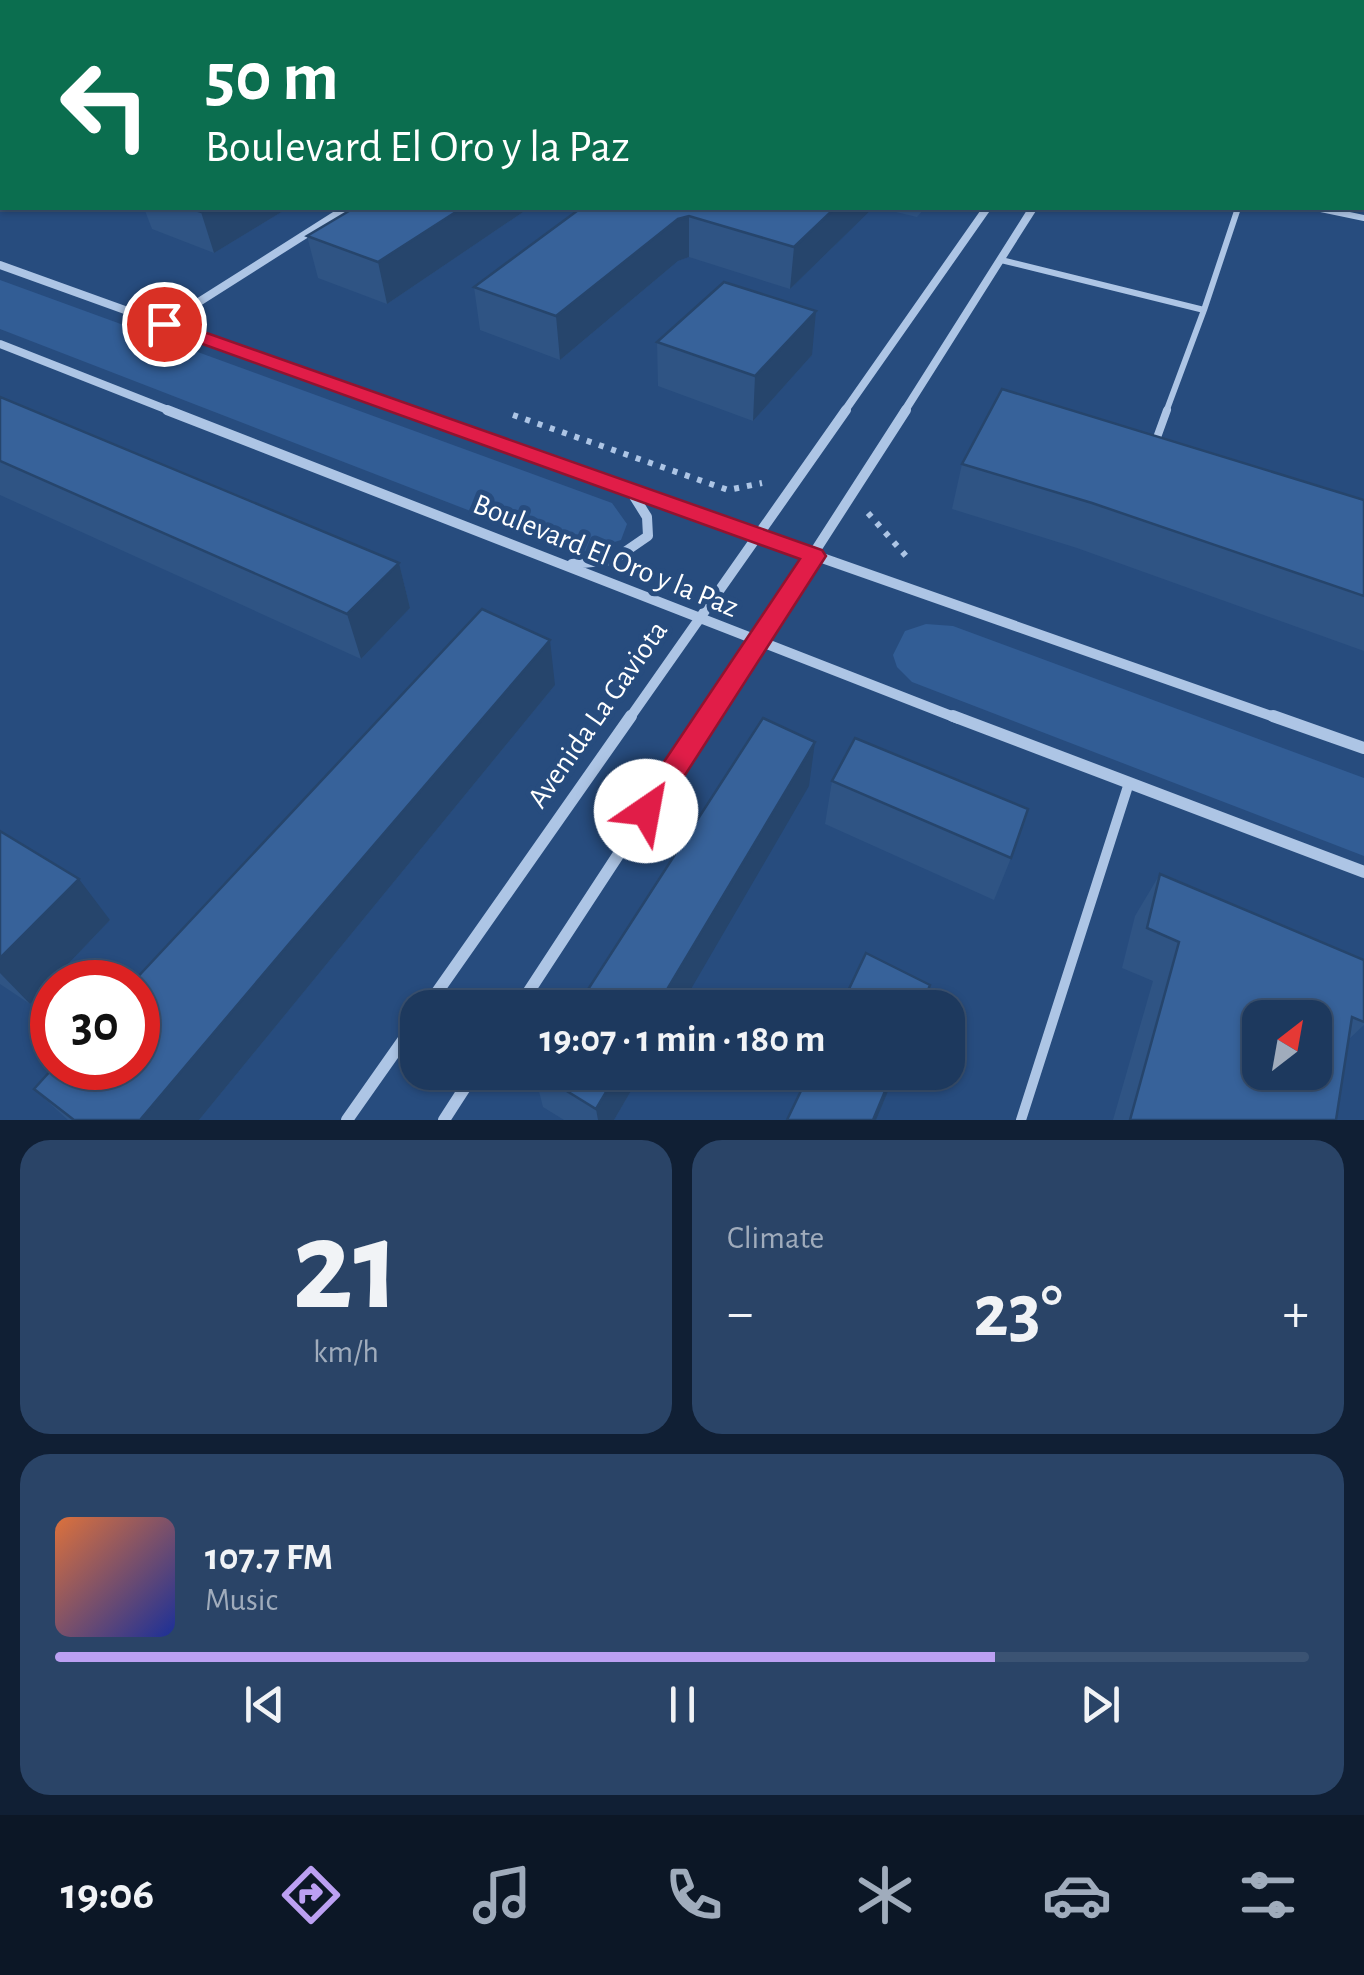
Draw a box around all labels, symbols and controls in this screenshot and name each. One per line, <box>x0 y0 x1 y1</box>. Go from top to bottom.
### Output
icon: left <box>40 40 170 170</box>
text: 50 m <box>205 43 339 113</box>
text: Boulevard El Oro y la Paz <box>205 125 630 170</box>
pin <box>122 282 207 367</box>
icon: arrive <box>137 297 192 352</box>
street label: Boulevard El Oro y la Paz <box>469 489 743 623</box>
street label: Avenida La Gaviota <box>522 616 673 814</box>
position arrow <box>594 759 698 863</box>
speed limit sign: 30 <box>30 960 160 1090</box>
north arrow <box>1242 1000 1332 1090</box>
map controls <box>1242 1000 1332 1090</box>
text: 19:07 · 1 min · 180 m <box>539 1021 826 1059</box>
text: 21 <box>292 1203 400 1333</box>
text: Climate <box>727 1222 824 1254</box>
text: 23° <box>973 1275 1063 1350</box>
text: − <box>727 1286 753 1341</box>
text: + <box>1283 1286 1309 1341</box>
text: km/h <box>313 1336 379 1368</box>
text: 107.7 FM <box>205 1539 333 1577</box>
text: Music <box>205 1584 278 1616</box>
icon: previous <box>237 1677 292 1732</box>
icon: pause <box>655 1677 710 1732</box>
icon: next <box>1073 1677 1128 1732</box>
icon: directions <box>276 1860 346 1930</box>
icon: music <box>467 1860 537 1930</box>
icon: phone <box>659 1860 729 1930</box>
icon: climate <box>850 1860 920 1930</box>
icon: car <box>1042 1860 1112 1930</box>
icon: filters <box>1233 1860 1303 1930</box>
text: 19:06 <box>61 1872 154 1917</box>

